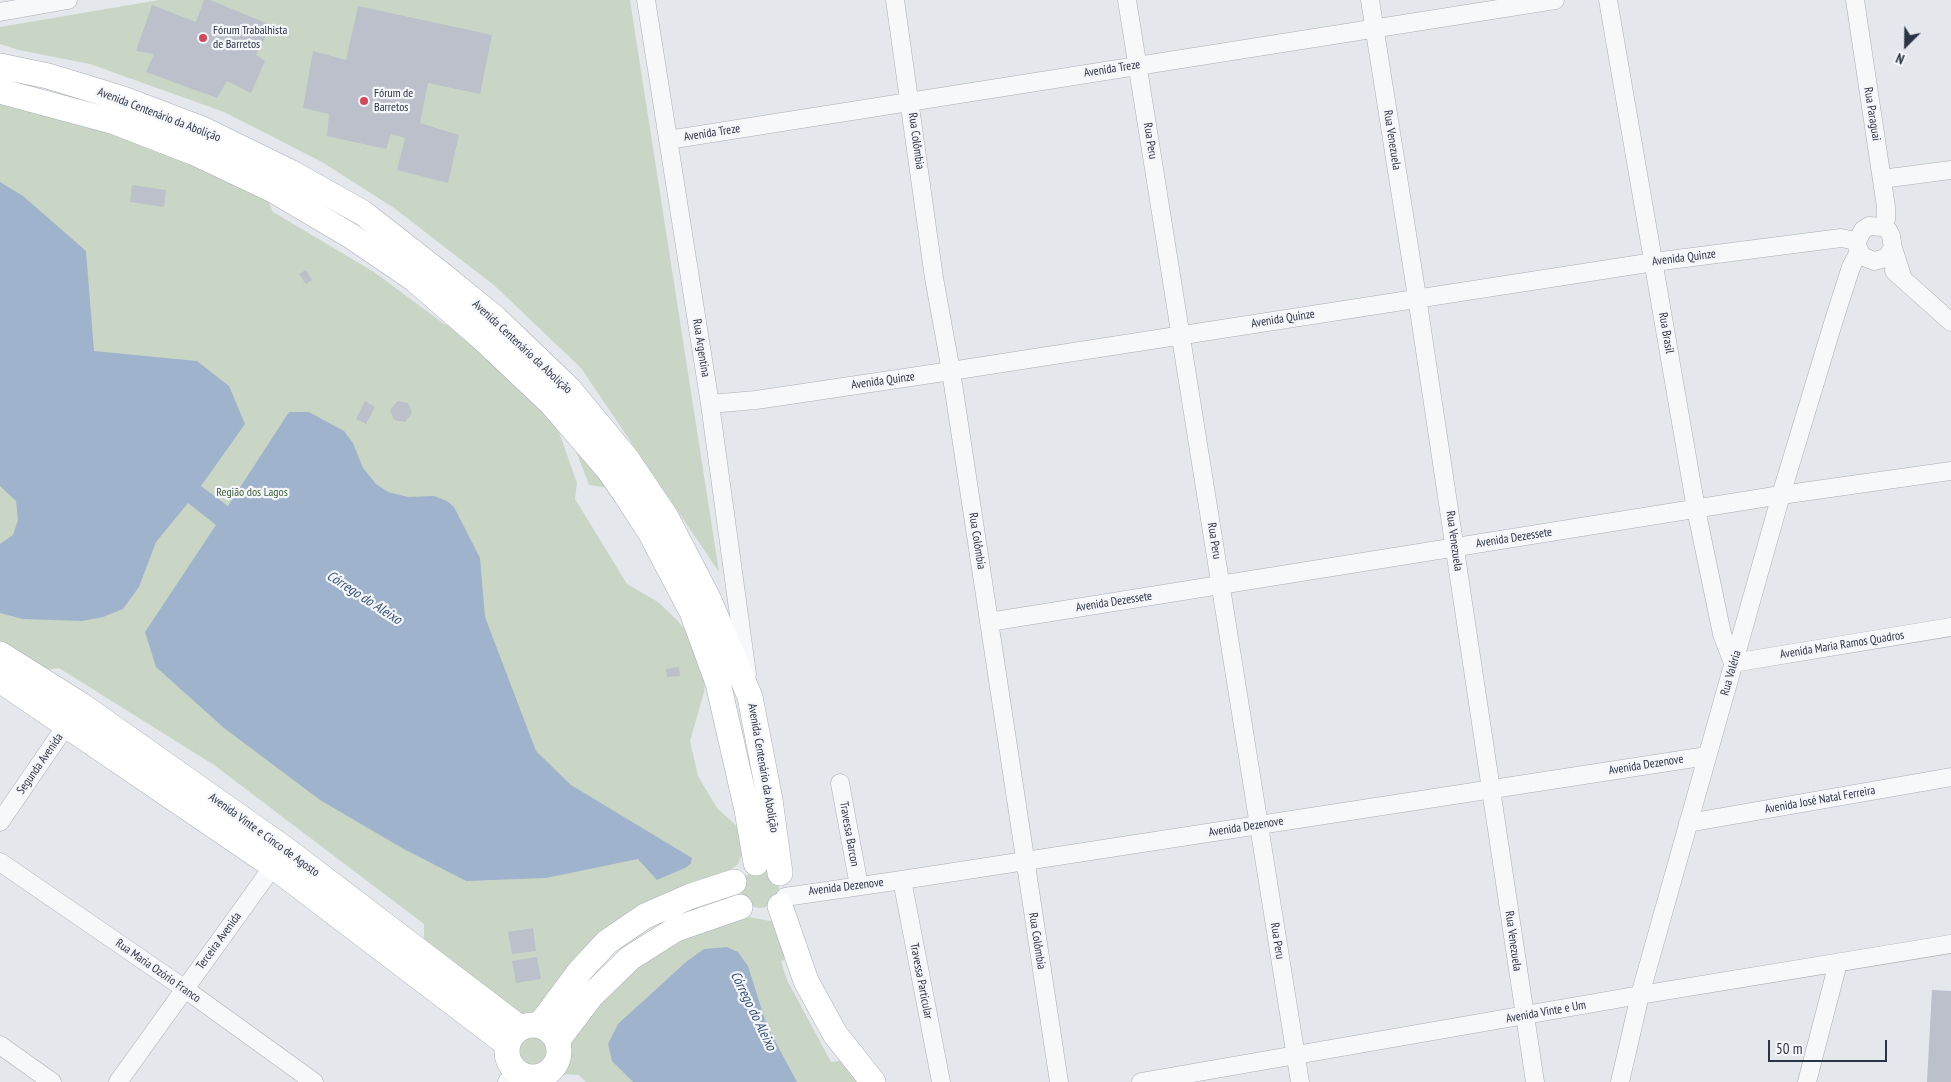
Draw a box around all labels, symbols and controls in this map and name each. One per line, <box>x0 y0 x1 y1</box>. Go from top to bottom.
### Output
north arrow <box>1881 20 1931 70</box>
place label: Fórum Trabalhista de Barretos <box>213 24 287 52</box>
marker: Fórum Trabalhista de Barretos <box>197 32 209 44</box>
text: N <box>1893 49 1907 69</box>
street label: Avenida Treze <box>1083 57 1141 81</box>
street label: Avenida Centenário da Abolição <box>95 85 223 145</box>
street label: Rua Paraguai <box>1861 86 1883 142</box>
place label: Fórum de Barretos <box>374 87 413 115</box>
marker: Fórum de Barretos <box>358 95 370 107</box>
street label: Rua Venezuela <box>1380 109 1404 171</box>
street label: Rua Colômbia <box>905 112 927 170</box>
street label: Avenida Treze <box>683 121 741 145</box>
street label: Rua Peru <box>1140 122 1160 160</box>
street label: Avenida Quinze <box>1651 247 1717 269</box>
street label: Avenida Centenário da Abolição <box>469 297 575 397</box>
street label: Avenida Quinze <box>1250 307 1316 331</box>
street label: Rua Brasil <box>1655 311 1677 355</box>
street label: Rua Argentina <box>689 318 713 378</box>
street label: Avenida Quinze <box>850 369 916 393</box>
park label: Região dos Lagos <box>216 486 288 500</box>
street label: Rua Venezuela <box>1443 510 1465 572</box>
street label: Rua Colômbia <box>965 512 989 570</box>
street label: Rua Peru <box>1204 522 1224 560</box>
street label: Avenida Dezessete <box>1475 525 1553 551</box>
water label: Córrego do Aleixo <box>323 568 405 628</box>
street label: Avenida Dezessete <box>1075 589 1153 615</box>
street label: Avenida Maria Ramos Quadros <box>1779 628 1905 662</box>
street label: Rua Valéria <box>1718 649 1744 697</box>
street label: Avenida Centenário da Abolição <box>745 702 781 834</box>
street label: Segunda Avenida <box>14 731 66 797</box>
street label: Avenida Dezenove <box>1608 752 1684 778</box>
street label: Avenida José Natal Ferreira <box>1764 783 1876 817</box>
street label: Avenida Vinte e Cinco de Agosto <box>206 790 322 880</box>
street label: Travessa Barcon <box>836 800 862 868</box>
street label: Avenida Dezenove <box>1208 814 1284 840</box>
street label: Avenida Dezenove <box>808 875 884 899</box>
street label: Terceira Avenida <box>193 909 245 973</box>
street label: Rua Venezuela <box>1502 910 1524 972</box>
street label: Rua Colômbia <box>1025 912 1049 970</box>
street label: Rua Peru <box>1267 922 1287 960</box>
street label: Rua Maria Ozório Franco <box>113 936 203 1006</box>
street label: Travessa Particular <box>907 942 935 1020</box>
water label: Córrego do Aleixo <box>727 969 779 1053</box>
street label: Avenida Vinte e Um <box>1505 998 1587 1026</box>
scale bar <box>1771 1030 1890 1062</box>
text: 50 m <box>1776 1039 1802 1058</box>

